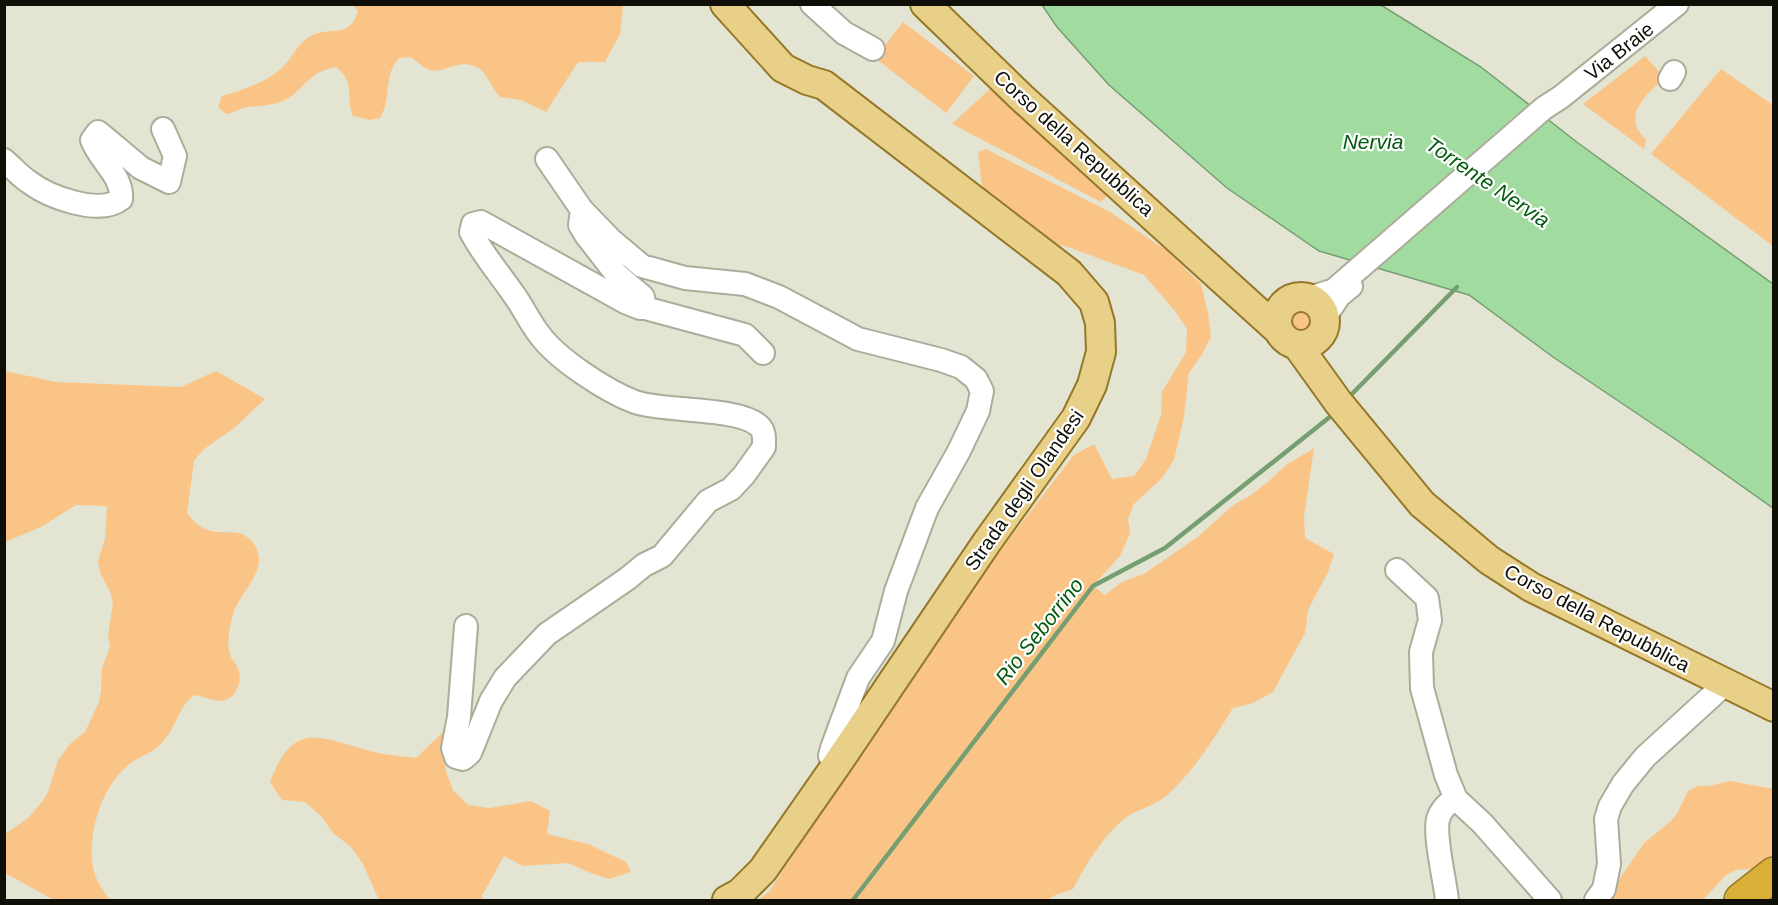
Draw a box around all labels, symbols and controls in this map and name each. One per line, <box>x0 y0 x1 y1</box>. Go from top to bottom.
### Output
street label: Via Braie <box>1580 17 1658 85</box>
street label: Corso della Repubblica <box>990 66 1159 221</box>
water label: Nervia <box>1343 130 1403 153</box>
water label: Torrente Nervia <box>1422 132 1554 232</box>
street label: Strada degli Olandesi <box>960 405 1088 575</box>
street label: Corso della Repubblica <box>1501 560 1694 677</box>
water label: Rio Seborrino <box>990 573 1088 689</box>

